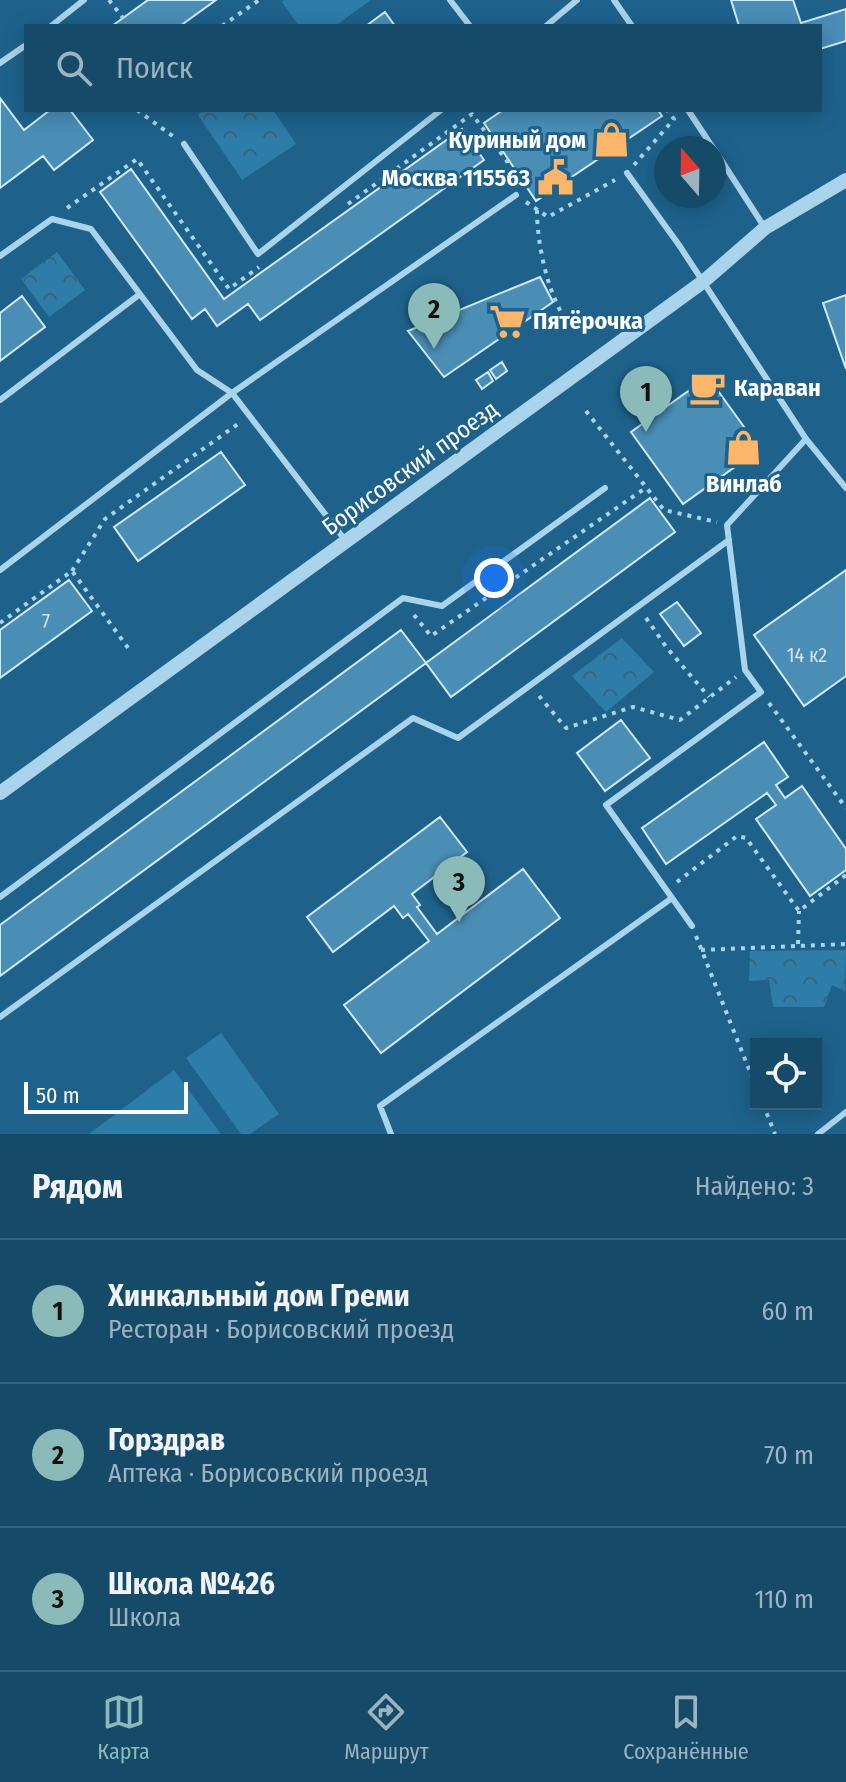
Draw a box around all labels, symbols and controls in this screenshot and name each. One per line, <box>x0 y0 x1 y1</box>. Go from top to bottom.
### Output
search box <box>24 24 822 112</box>
icon: search <box>52 46 96 90</box>
text: Поиск <box>116 50 193 86</box>
shop icon: Куриный дом <box>593 121 631 159</box>
place label: Куриный дом <box>448 126 586 154</box>
north arrow <box>654 136 726 208</box>
public building icon: Москва 115563 <box>537 159 575 197</box>
place label: Москва 115563 <box>382 164 530 192</box>
pin: 2 <box>408 283 460 349</box>
supermarket icon: Пятёрочка <box>488 302 526 340</box>
place label: Пятёрочка <box>533 307 643 335</box>
pin: 1 <box>620 366 672 432</box>
cafe icon: Караван <box>689 369 727 407</box>
place label: Караван <box>734 374 821 402</box>
street label: Борисовский проезд <box>317 395 503 541</box>
shop icon: Винлаб <box>725 428 763 466</box>
place label: Винлаб <box>706 470 782 498</box>
your location <box>474 558 514 598</box>
house number: 7 <box>42 609 50 633</box>
house number: 14 к2 <box>787 643 827 667</box>
pin: 3 <box>433 856 485 922</box>
map controls <box>750 1038 822 1110</box>
button: locate <box>750 1038 822 1110</box>
scale bar <box>24 1078 188 1114</box>
text: 50 m <box>36 1082 80 1109</box>
text: Рядом <box>32 1166 123 1207</box>
text: Найдено: 3 <box>695 1171 814 1202</box>
text: Хинкальный дом Греми <box>108 1278 410 1314</box>
text: 1 <box>53 1296 64 1327</box>
text: 60 m <box>761 1296 814 1327</box>
text: Ресторан · Борисовский проезд <box>108 1314 454 1345</box>
text: Горздрав <box>108 1422 225 1458</box>
text: 2 <box>52 1440 64 1471</box>
text: 70 m <box>764 1440 814 1471</box>
text: Аптека · Борисовский проезд <box>108 1458 428 1489</box>
text: Школа №426 <box>108 1566 275 1602</box>
text: 3 <box>52 1584 64 1615</box>
text: 110 m <box>754 1584 814 1615</box>
text: Школа <box>108 1602 181 1633</box>
tab: Карта <box>97 1690 150 1765</box>
tab: Маршрут <box>344 1690 429 1765</box>
tab: Сохранённые <box>623 1690 749 1765</box>

